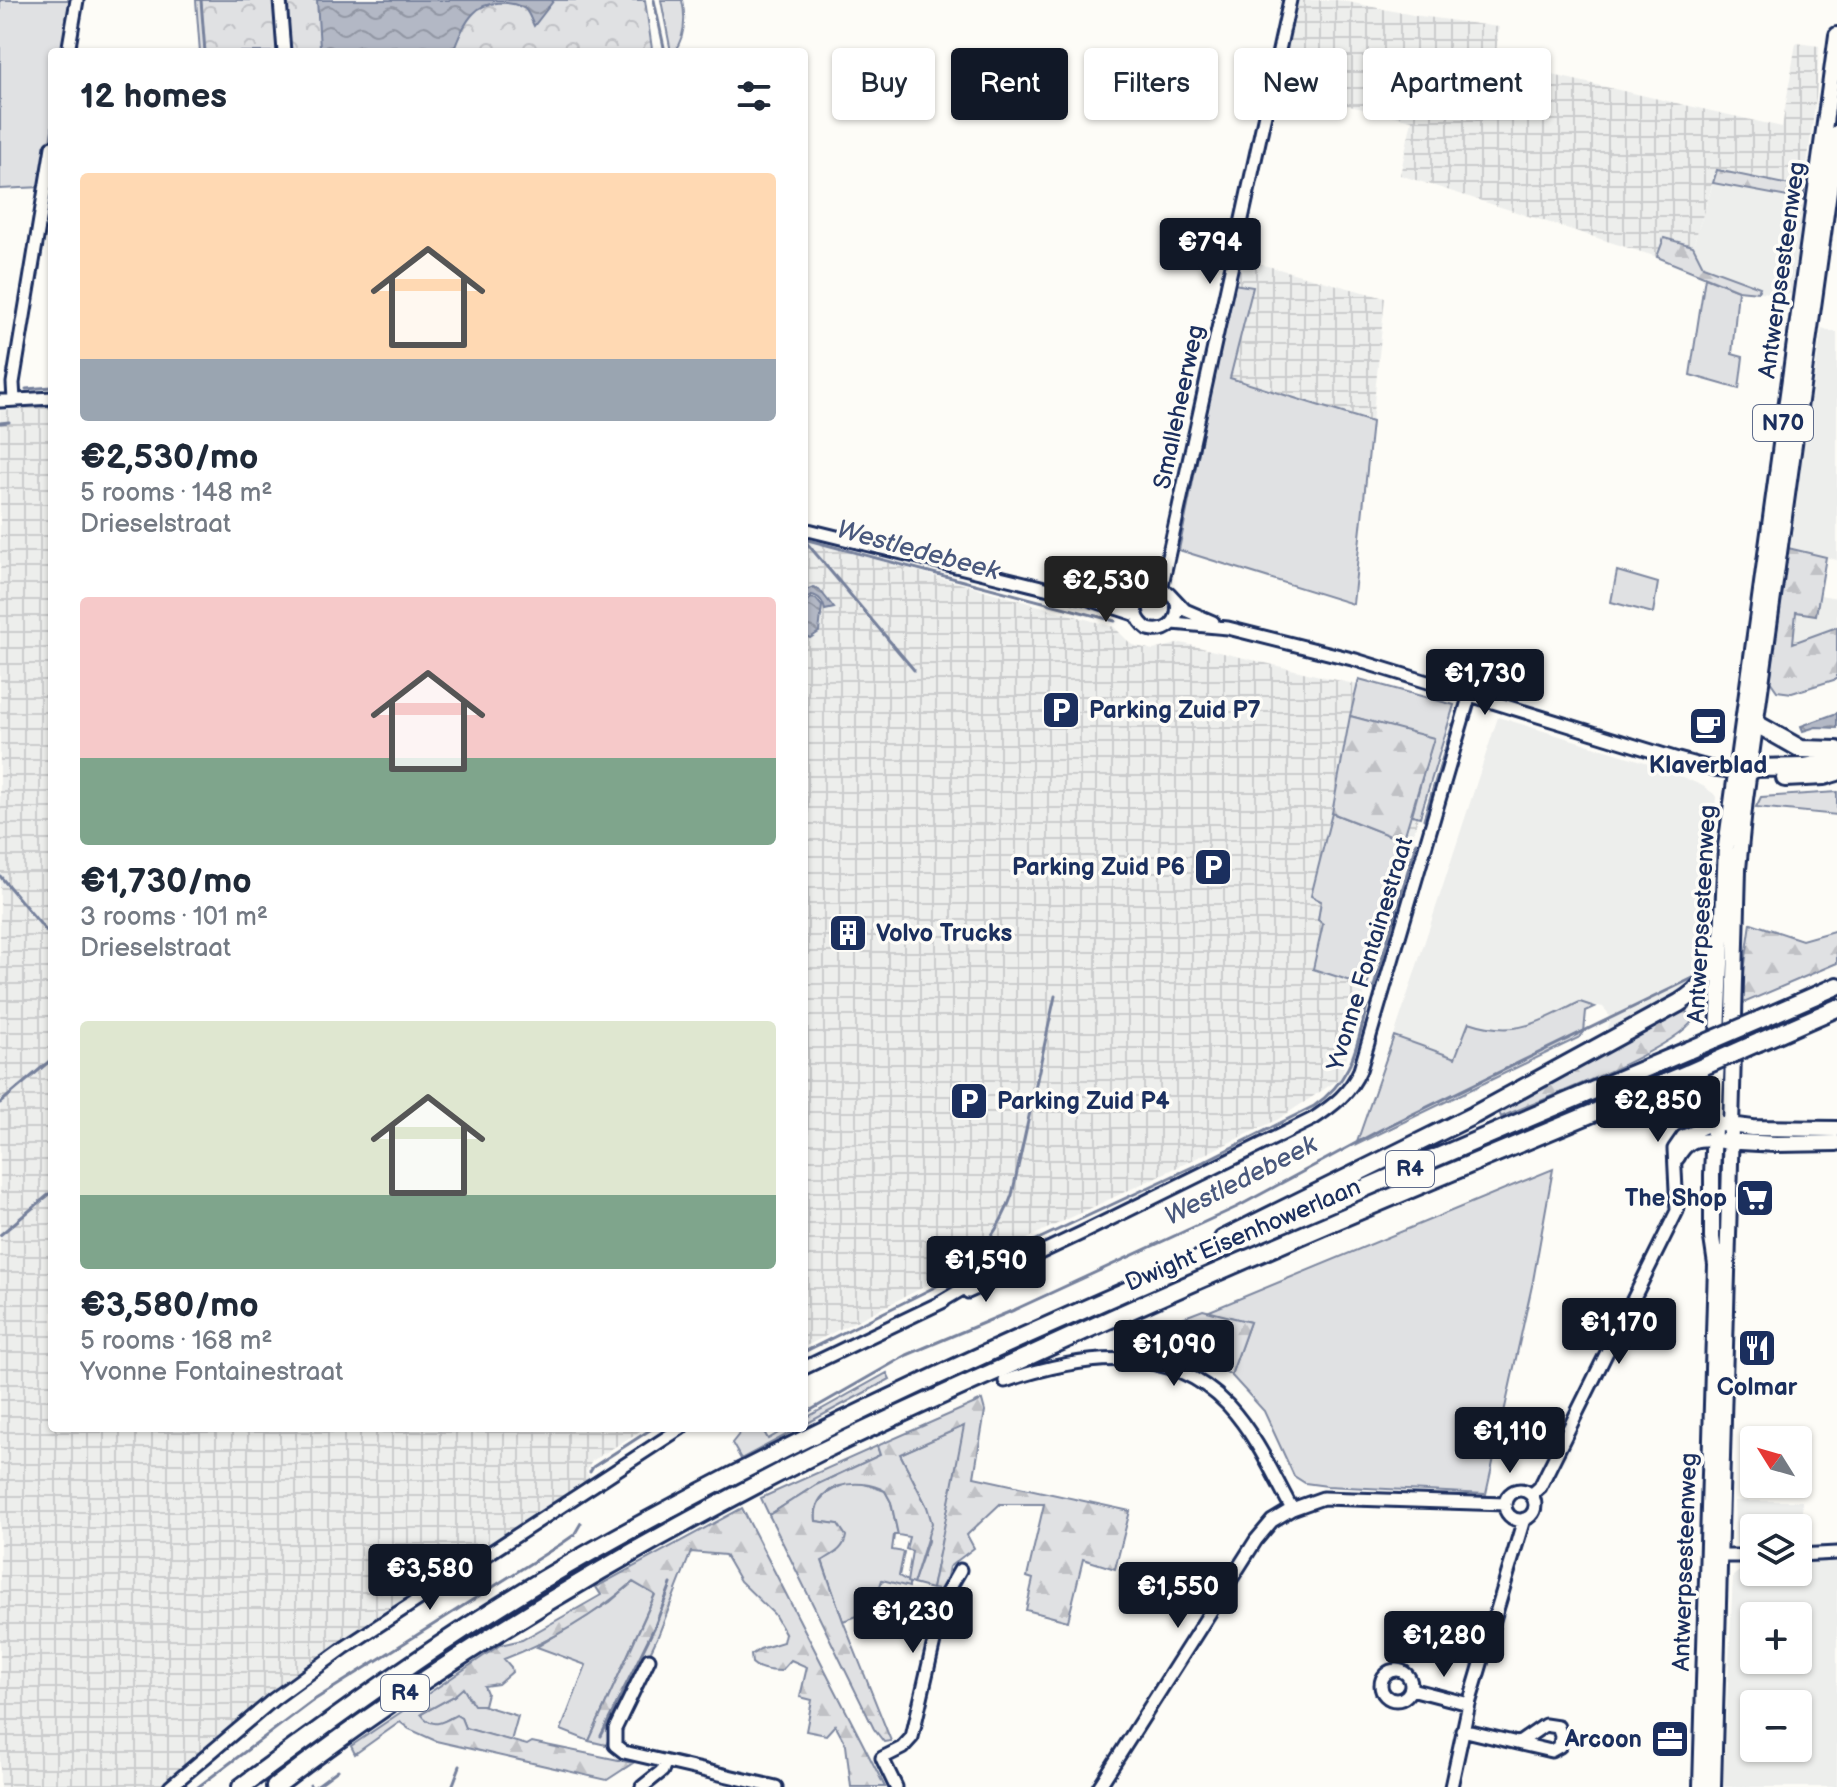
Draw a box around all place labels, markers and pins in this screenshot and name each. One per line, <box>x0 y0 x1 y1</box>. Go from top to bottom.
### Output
pin: €794 <box>1163 218 1257 286</box>
pin: €2,530 <box>1041 556 1171 624</box>
pin: €1,730 <box>1420 649 1550 717</box>
parking icon: Parking Zuid P7 <box>1040 689 1082 731</box>
place label: Parking Zuid P7 <box>1089 696 1261 725</box>
cafe icon: Klaverblad <box>1687 705 1729 747</box>
place label: Klaverblad <box>1649 751 1767 780</box>
parking icon: Parking Zuid P6 <box>1192 846 1234 888</box>
place label: Parking Zuid P6 <box>1012 853 1185 882</box>
building icon: Volvo Trucks <box>827 912 869 954</box>
place label: Volvo Trucks <box>876 919 1013 948</box>
pin: €2,850 <box>1593 1076 1723 1144</box>
parking icon: Parking Zuid P4 <box>948 1080 990 1122</box>
place label: Parking Zuid P4 <box>997 1087 1170 1116</box>
supermarket icon: The Shop <box>1734 1177 1776 1219</box>
place label: The Shop <box>1625 1184 1727 1213</box>
pin: €1,590 <box>921 1236 1051 1304</box>
pin: €1,170 <box>1554 1298 1684 1366</box>
pin: €1,090 <box>1109 1320 1239 1388</box>
restaurant icon: Colmar <box>1736 1327 1778 1369</box>
place label: Colmar <box>1717 1373 1798 1402</box>
pin: €1,110 <box>1445 1407 1575 1475</box>
pin: €3,580 <box>365 1544 495 1612</box>
pin: €1,550 <box>1113 1562 1243 1630</box>
pin: €1,230 <box>848 1587 978 1655</box>
pin: €1,280 <box>1379 1611 1509 1679</box>
office icon: Arcoon <box>1649 1718 1691 1760</box>
place label: Arcoon <box>1564 1725 1642 1754</box>

